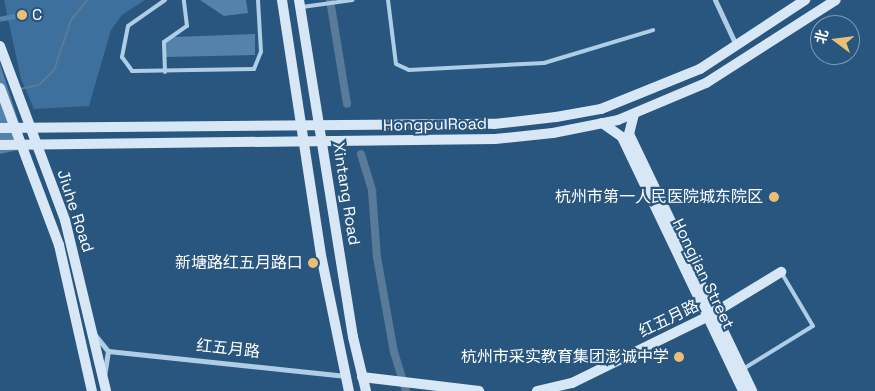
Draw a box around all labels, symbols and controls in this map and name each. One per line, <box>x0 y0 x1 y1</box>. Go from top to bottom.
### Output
place label: C <box>32 5 42 25</box>
marker: C <box>16 9 28 21</box>
north arrow <box>810 15 860 65</box>
text: 北 <box>811 27 832 45</box>
street label: Hongpu Road <box>383 114 487 136</box>
street label: Xintang Road <box>328 141 364 247</box>
street label: Jiuhe Road <box>53 167 97 255</box>
place label: 杭州市第一人民医院城东院区 <box>555 187 763 207</box>
marker: 杭州市第一人民医院城东院区 <box>767 190 781 204</box>
street label: Hongjian Street <box>668 216 738 332</box>
place label: 新塘路红五月路口 <box>175 253 303 273</box>
marker: 新塘路红五月路口 <box>307 257 319 269</box>
street label: 红五月路 <box>636 296 702 342</box>
street label: 红五月路 <box>195 336 261 362</box>
place label: 杭州市采实教育集团澎诚中学 <box>461 347 669 367</box>
marker: 杭州市采实教育集团澎诚中学 <box>673 351 685 363</box>

